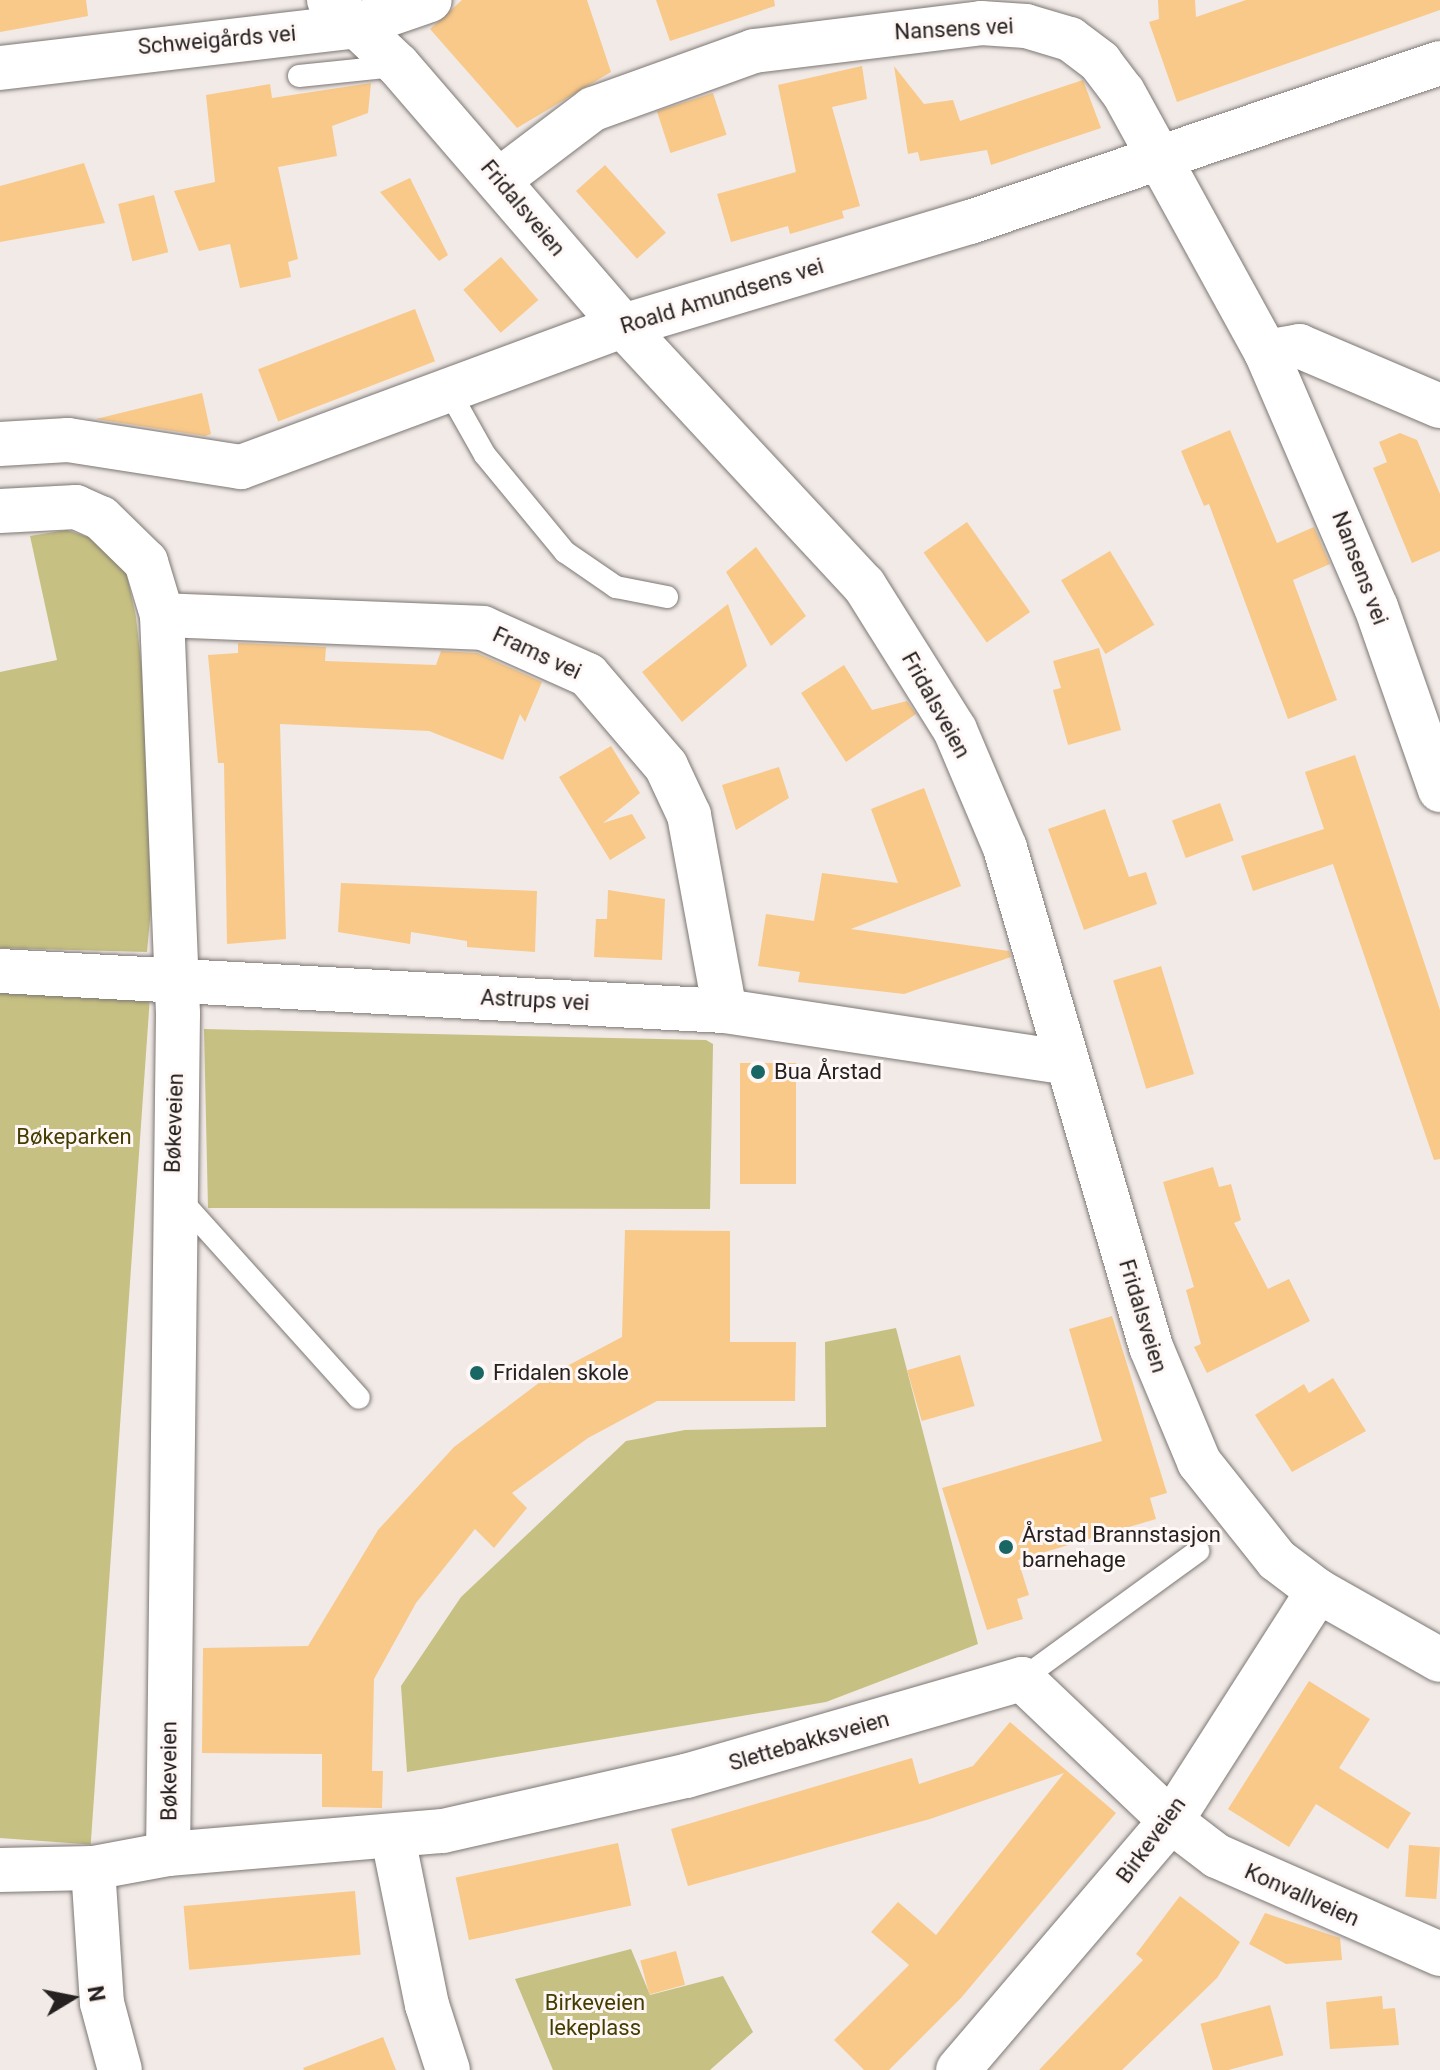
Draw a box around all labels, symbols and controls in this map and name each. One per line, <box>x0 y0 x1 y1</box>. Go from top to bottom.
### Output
street label: Nansens vei <box>894 13 1014 45</box>
street label: Schweigårds vei <box>137 20 297 60</box>
street label: Fridalsveien <box>475 155 571 261</box>
street label: Roald Amundsens vei <box>617 253 827 339</box>
street label: Nansens vei <box>1326 508 1394 628</box>
street label: Frams vei <box>489 621 585 685</box>
street label: Fridalsveien <box>896 647 976 763</box>
street label: Astrups vei <box>480 984 590 1016</box>
place label: Bua Årstad <box>774 1059 882 1085</box>
marker: Bua Årstad <box>749 1063 767 1081</box>
street label: Bøkeveien <box>159 1073 189 1173</box>
park label: Bøkeparken <box>16 1124 132 1150</box>
street label: Fridalsveien <box>1113 1256 1173 1376</box>
place label: Fridalen skole <box>493 1360 629 1386</box>
marker: Fridalen skole <box>468 1364 486 1382</box>
place label: Årstad Brannstasjon barnehage <box>1022 1521 1221 1572</box>
marker: Årstad Brannstasjon barnehage <box>997 1538 1015 1556</box>
street label: Slettebakksveien <box>726 1706 892 1776</box>
street label: Bøkeveien <box>156 1721 182 1821</box>
street label: Birkeveien <box>1111 1792 1191 1888</box>
street label: Konvallveien <box>1241 1858 1363 1932</box>
north arrow <box>32 1958 112 2038</box>
text: N <box>82 1984 110 2004</box>
park label: Birkeveien lekeplass <box>545 1989 645 2040</box>

